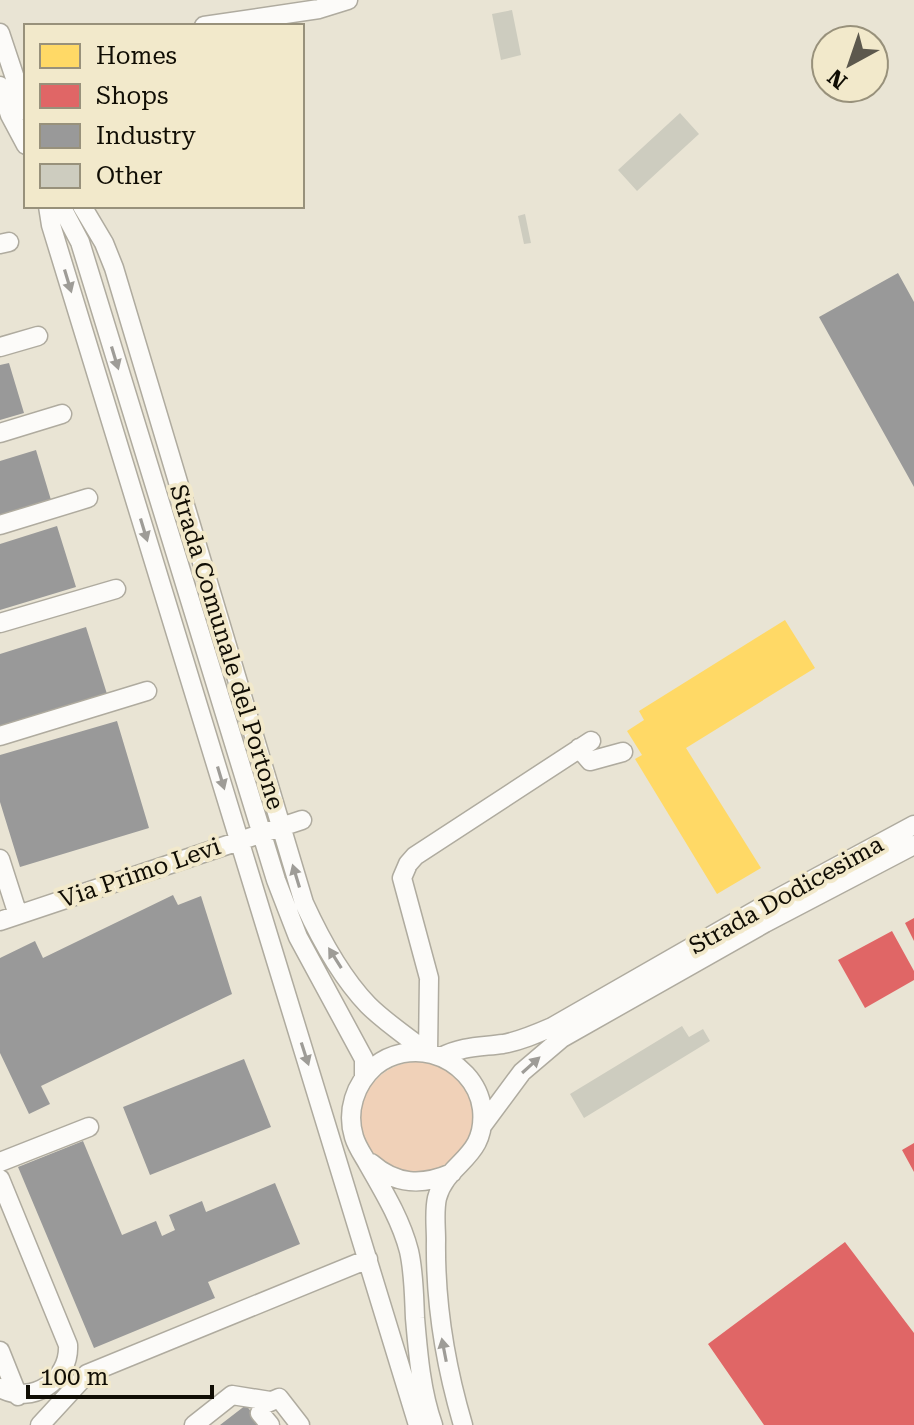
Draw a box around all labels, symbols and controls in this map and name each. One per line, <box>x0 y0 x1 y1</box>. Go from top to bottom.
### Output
legend <box>24 24 304 208</box>
north arrow <box>810 24 890 104</box>
text: Homes <box>96 42 177 70</box>
text: N <box>823 64 852 94</box>
text: Shops <box>96 82 168 110</box>
text: Industry <box>96 122 197 150</box>
text: Other <box>96 162 163 190</box>
one-way arrow <box>62 270 75 294</box>
one-way arrow <box>109 347 122 371</box>
street label: Strada Comunale del Portone <box>164 481 290 813</box>
one-way arrow <box>139 518 151 542</box>
one-way arrow <box>215 767 228 791</box>
street label: Strada Dodicesima <box>684 830 888 960</box>
street label: Via Primo Levi <box>56 832 225 914</box>
one-way arrow <box>289 863 302 887</box>
one-way arrow <box>327 948 342 969</box>
one-way arrow <box>299 1042 312 1066</box>
one-way arrow <box>520 1057 540 1074</box>
one-way arrow <box>437 1337 449 1362</box>
scale bar <box>28 1349 212 1399</box>
text: 100 m <box>40 1363 108 1391</box>

